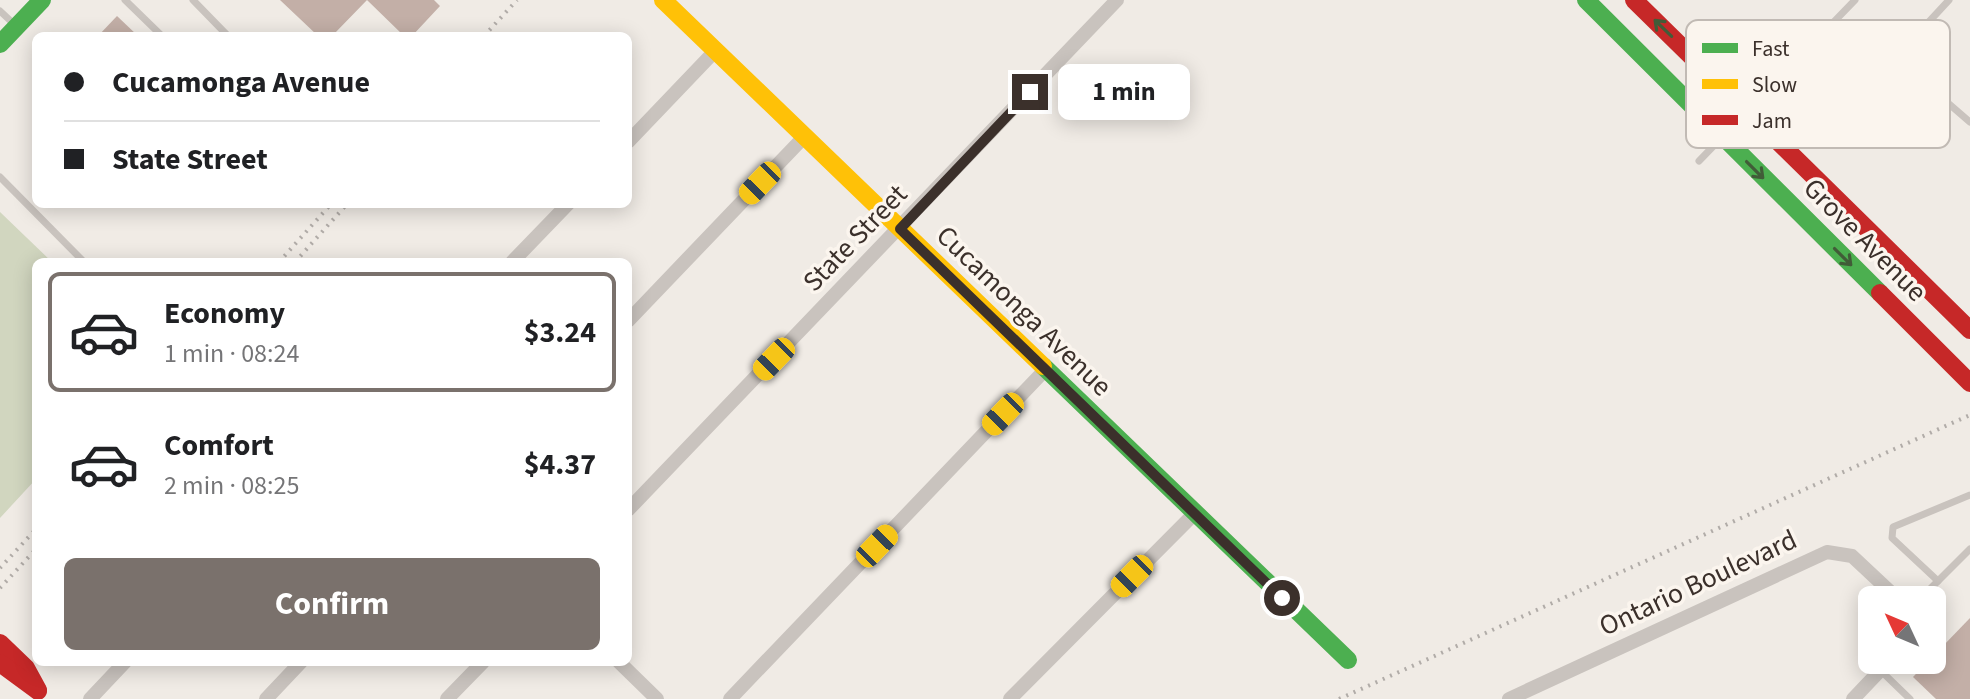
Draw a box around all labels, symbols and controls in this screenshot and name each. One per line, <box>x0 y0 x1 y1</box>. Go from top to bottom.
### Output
one-way arrow <box>1653 18 1673 37</box>
legend <box>1686 20 1950 148</box>
text: Fast <box>1752 33 1790 65</box>
text: Cucamonga Avenue <box>112 61 370 104</box>
callout: 1 min <box>1058 64 1190 120</box>
text: Slow <box>1752 69 1797 101</box>
text: 1 min <box>1092 73 1156 110</box>
route end <box>1012 74 1048 110</box>
text: Jam <box>1752 105 1792 137</box>
text: State Street <box>112 138 268 181</box>
car <box>735 157 785 209</box>
one-way arrow <box>1745 160 1764 179</box>
street label: Grove Avenue <box>1794 169 1936 311</box>
street label: State Street <box>794 175 917 301</box>
street label: Cucamonga Avenue <box>927 216 1121 406</box>
one-way arrow <box>1833 247 1852 266</box>
text: Economy <box>164 292 285 335</box>
icon: car <box>68 296 140 368</box>
text: $3.24 <box>524 311 596 354</box>
car <box>749 333 799 385</box>
text: 1 min · 08:24 <box>164 335 299 372</box>
car <box>978 388 1028 440</box>
text: Comfort <box>164 424 274 467</box>
icon: car <box>68 428 140 500</box>
text: $4.37 <box>524 443 596 486</box>
text: 2 min · 08:25 <box>164 467 299 504</box>
car <box>852 520 902 572</box>
street label: Ontario Boulevard <box>1593 520 1803 646</box>
car <box>1107 551 1157 601</box>
button: Confirm <box>64 558 600 650</box>
route start <box>1264 580 1300 616</box>
north arrow <box>1858 586 1946 674</box>
map controls <box>1858 586 1946 674</box>

